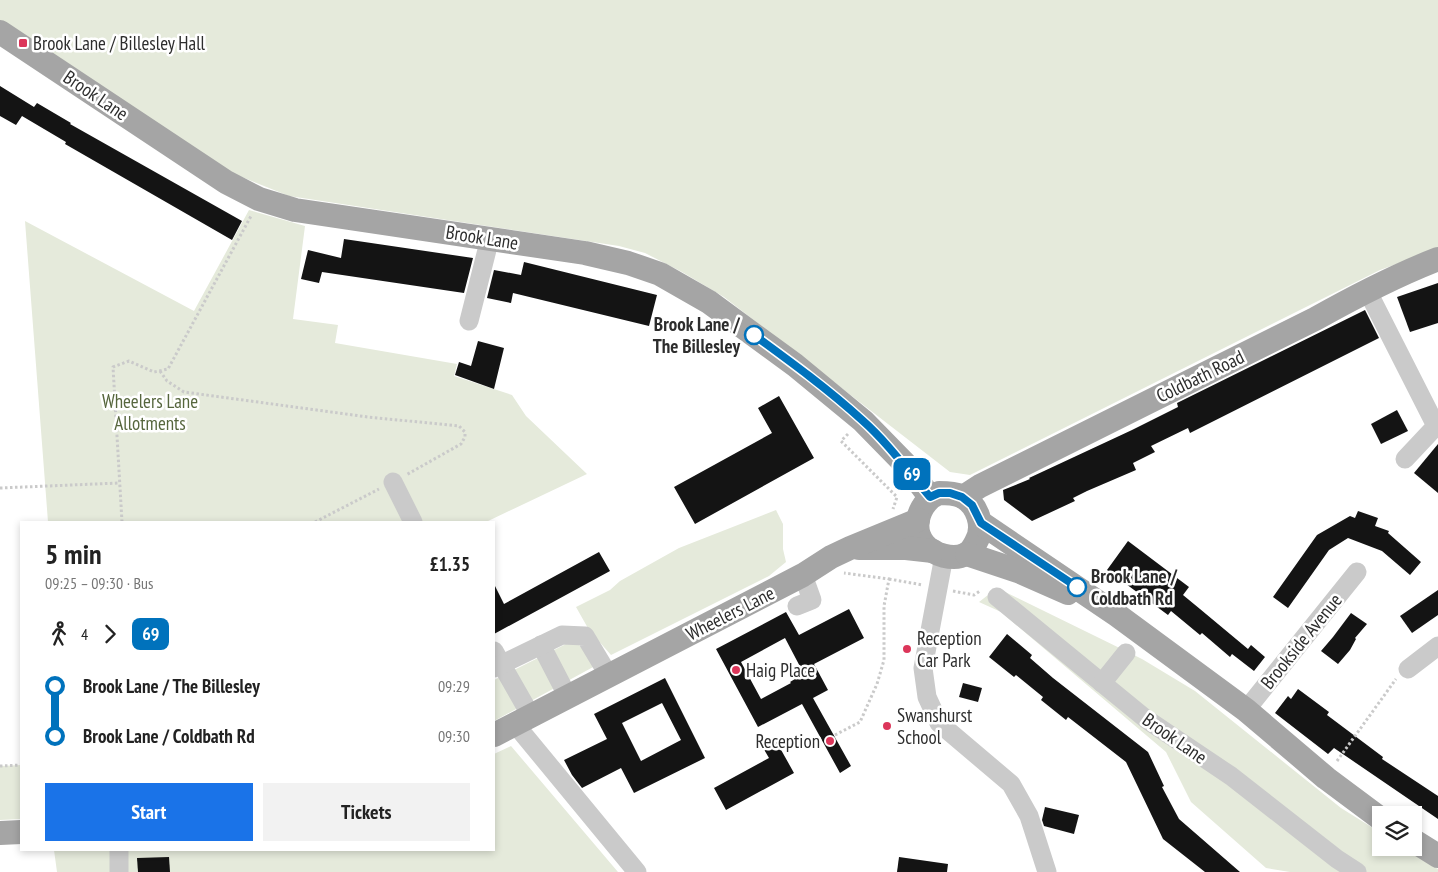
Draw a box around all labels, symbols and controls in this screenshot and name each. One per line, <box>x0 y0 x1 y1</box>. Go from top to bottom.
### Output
place label: Brook Lane / Billesley Hall <box>33 31 206 55</box>
marker: Brook Lane / Billesley Hall <box>17 37 29 49</box>
street label: Brook Lane <box>59 65 133 125</box>
street label: Brook Lane <box>444 219 520 255</box>
place label: Brook Lane / The Billesley <box>653 312 740 358</box>
marker: Brook Lane / The Billesley <box>744 325 764 345</box>
street label: Coldbath Road <box>1152 344 1248 408</box>
park label: Wheelers Lane Allotments <box>102 389 198 435</box>
line badge: 69 <box>890 458 934 490</box>
text: 69 <box>903 462 921 485</box>
text: 5 min <box>45 535 102 572</box>
text: £1.35 <box>430 552 470 576</box>
place label: Brook Lane / Coldbath Rd <box>1091 564 1177 610</box>
text: 09:25 – 09:30 · Bus <box>45 573 153 593</box>
marker: Brook Lane / Coldbath Rd <box>1067 577 1087 597</box>
street label: Wheelers Lane <box>682 580 778 645</box>
street label: Brookside Avenue <box>1255 588 1347 694</box>
icon: walk <box>45 620 73 648</box>
icon: forward <box>96 620 124 648</box>
text: 69 <box>142 622 159 645</box>
text: 4 <box>81 624 88 644</box>
place label: Reception Car Park <box>917 626 982 672</box>
marker: Reception Car Park <box>901 643 913 655</box>
place label: Haig Place <box>746 658 815 682</box>
marker: Haig Place <box>730 664 742 676</box>
text: Brook Lane / The Billesley <box>83 674 260 698</box>
text: 09:29 <box>438 676 470 696</box>
place label: Swanshurst School <box>897 703 973 749</box>
street label: Brook Lane <box>1138 707 1212 769</box>
marker: Swanshurst School <box>881 720 893 732</box>
text: Brook Lane / Coldbath Rd <box>83 724 255 748</box>
text: 09:30 <box>438 726 470 746</box>
place label: Reception <box>755 729 820 753</box>
marker: Reception <box>824 735 836 747</box>
button: Start <box>45 783 253 841</box>
button: Tickets <box>263 783 470 841</box>
map controls <box>1372 806 1422 856</box>
button: layers <box>1372 806 1422 856</box>

